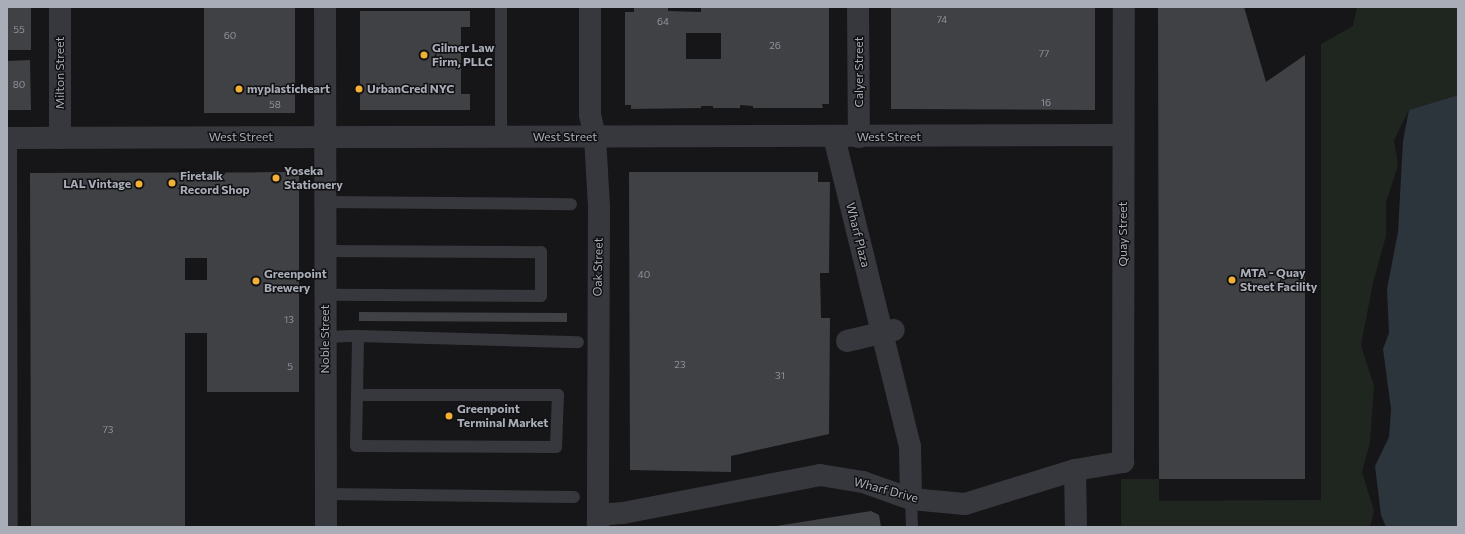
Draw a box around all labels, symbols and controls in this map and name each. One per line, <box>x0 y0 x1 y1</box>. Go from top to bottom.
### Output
house number: 74 <box>937 14 947 26</box>
house number: 64 <box>657 16 669 28</box>
house number: 55 <box>13 24 25 36</box>
house number: 60 <box>224 30 236 42</box>
street label: Milton Street <box>53 37 67 109</box>
street label: Calyer Street <box>852 37 866 107</box>
house number: 26 <box>769 40 781 52</box>
place label: Gilmer Law Firm, PLLC <box>432 41 494 69</box>
house number: 77 <box>1039 48 1049 60</box>
marker: Gilmer Law Firm, PLLC <box>419 50 429 60</box>
house number: 80 <box>13 79 25 91</box>
place label: myplasticheart <box>247 82 330 96</box>
place label: UrbanCred NYC <box>367 82 454 96</box>
marker: myplasticheart <box>234 84 244 94</box>
marker: UrbanCred NYC <box>354 84 364 94</box>
house number: 16 <box>1041 97 1051 109</box>
house number: 58 <box>269 99 281 111</box>
street label: West Street <box>209 130 273 144</box>
street label: West Street <box>533 130 597 144</box>
street label: West Street <box>857 130 921 144</box>
place label: Yoseka Stationery <box>284 164 343 192</box>
place label: Firetalk Record Shop <box>180 169 250 197</box>
marker: Yoseka Stationery <box>271 173 281 183</box>
place label: LAL Vintage <box>63 177 131 191</box>
marker: Firetalk Record Shop <box>167 178 177 188</box>
marker: LAL Vintage <box>134 179 144 189</box>
street label: Wharf Plaza <box>843 201 873 269</box>
street label: Quay Street <box>1116 201 1130 267</box>
street label: Oak Street <box>590 237 606 297</box>
place label: MTA - Quay Street Facility <box>1240 266 1317 294</box>
place label: Greenpoint Brewery <box>264 267 327 295</box>
house number: 40 <box>638 269 650 281</box>
marker: MTA - Quay Street Facility <box>1227 275 1237 285</box>
marker: Greenpoint Brewery <box>251 276 261 286</box>
street label: Noble Street <box>318 305 332 373</box>
house number: 13 <box>284 314 294 326</box>
house number: 23 <box>674 359 686 371</box>
house number: 5 <box>287 361 293 373</box>
house number: 31 <box>775 370 785 382</box>
place label: Greenpoint Terminal Market <box>457 402 548 430</box>
marker: Greenpoint Terminal Market <box>444 411 454 421</box>
house number: 73 <box>103 424 113 436</box>
street label: Wharf Drive <box>852 474 920 506</box>

